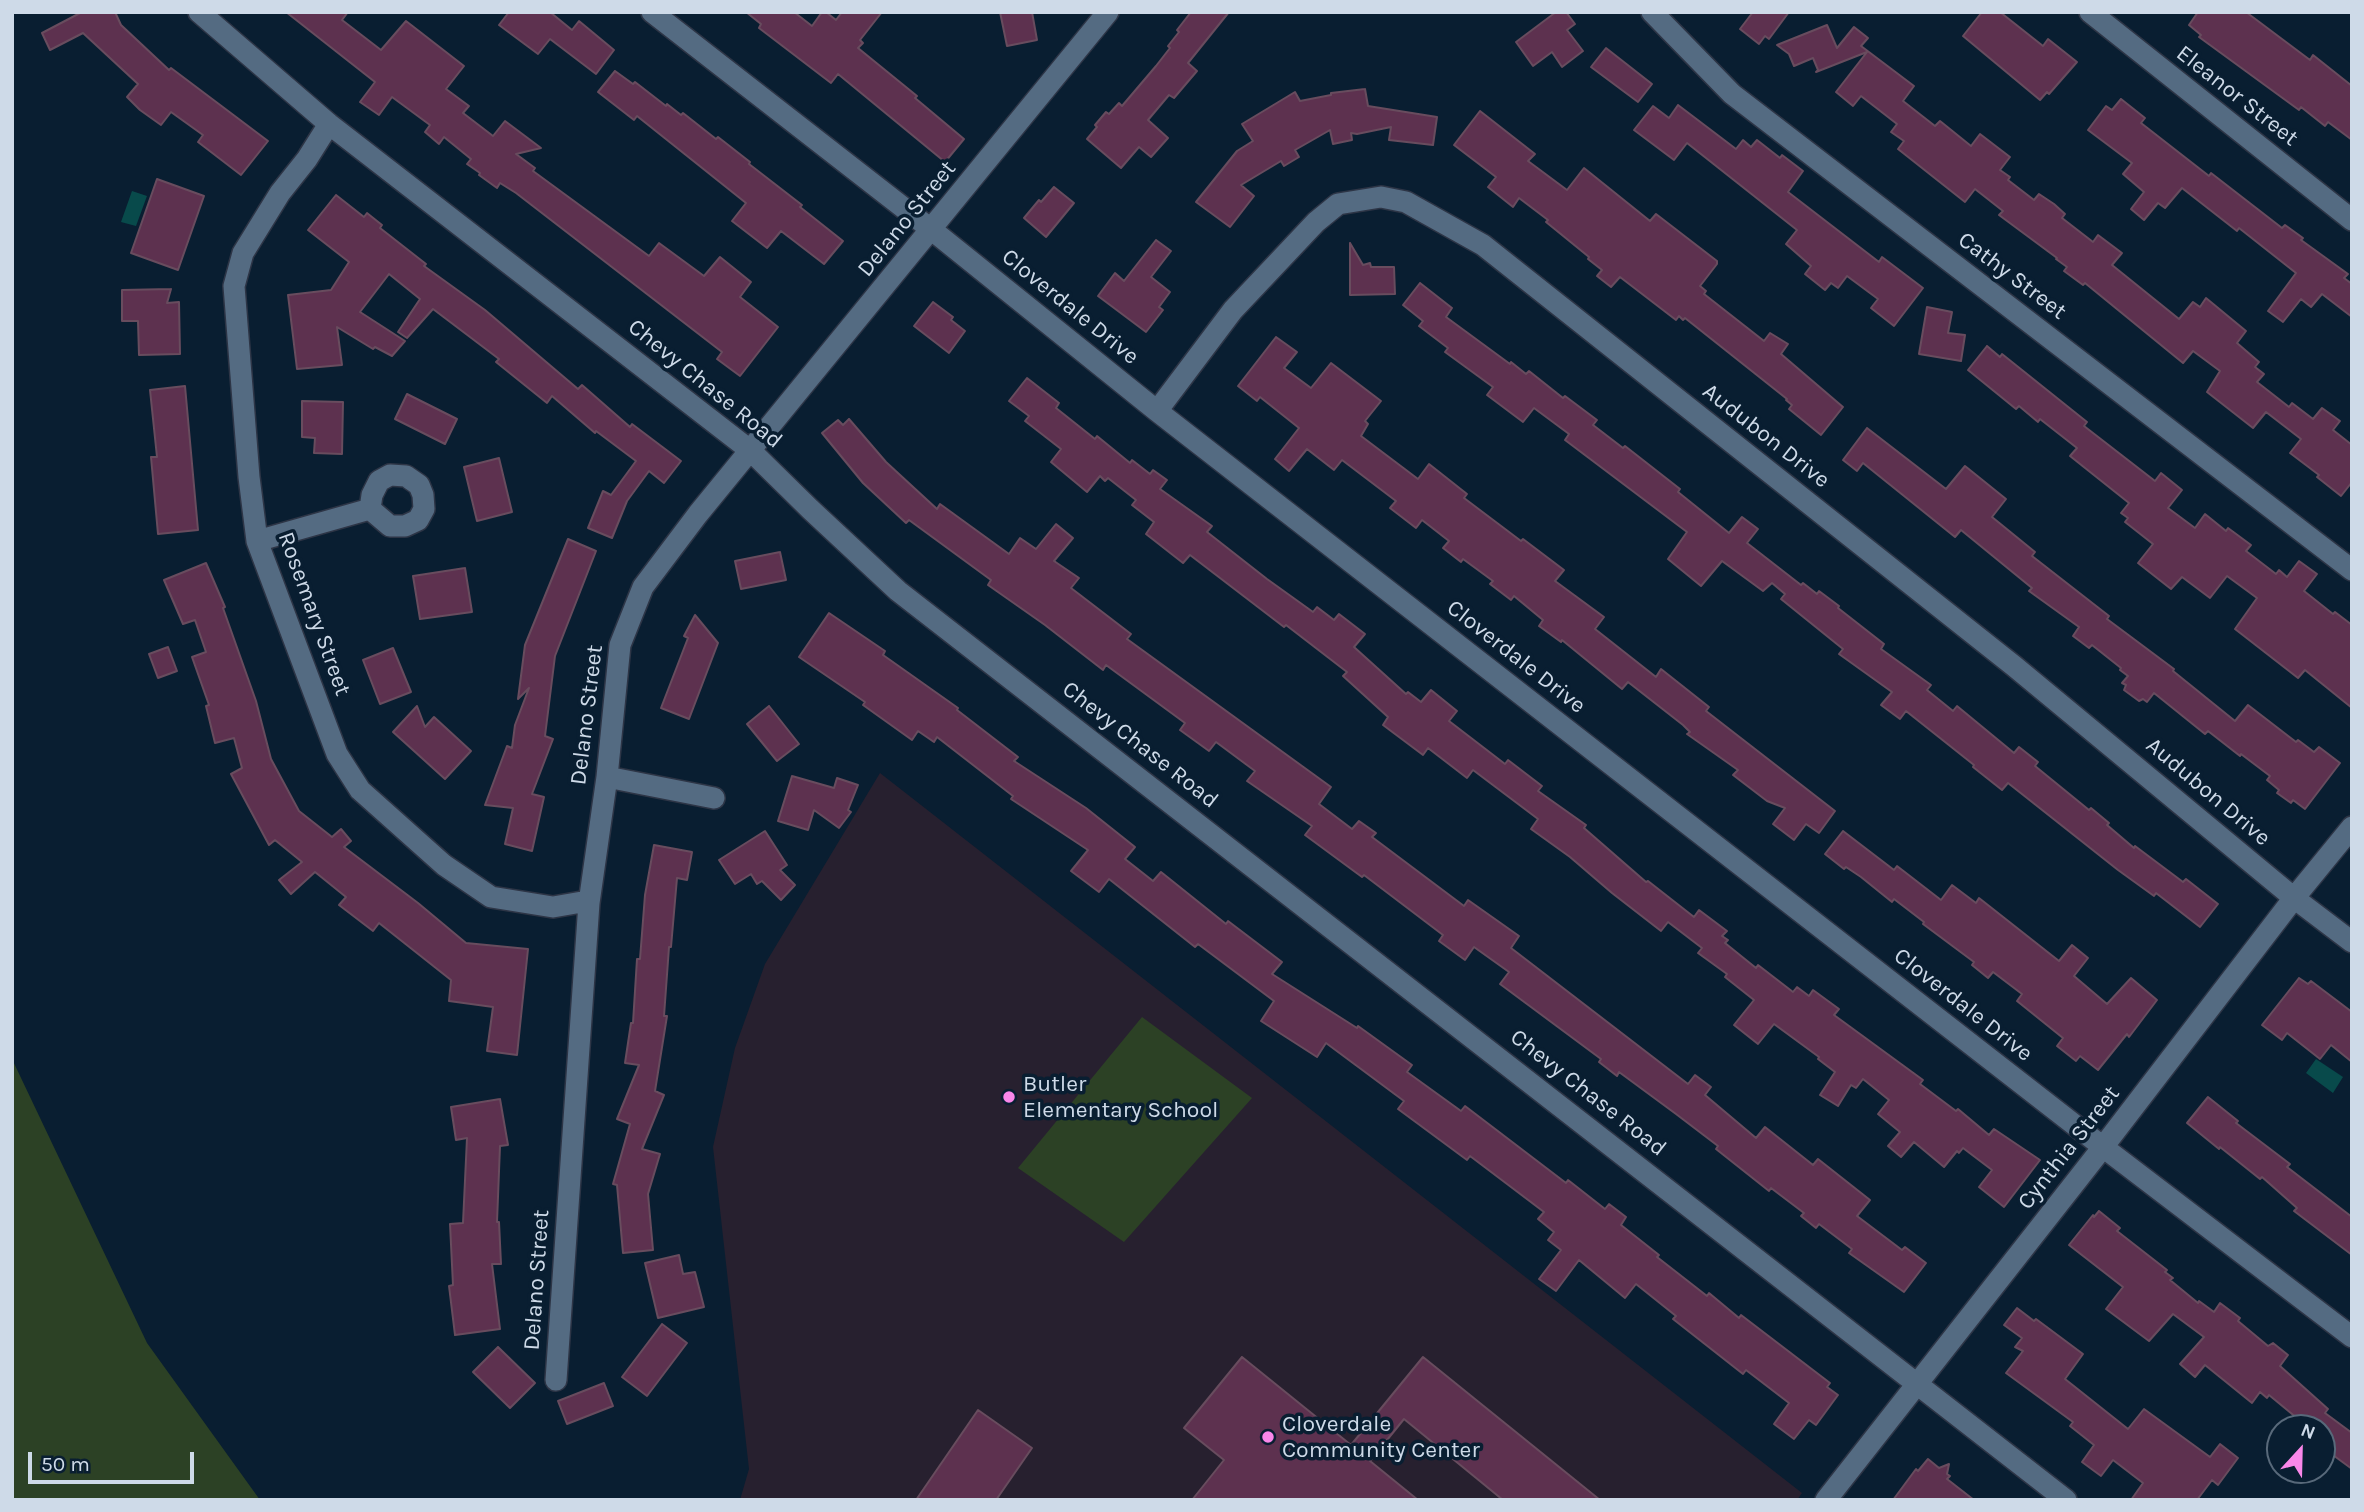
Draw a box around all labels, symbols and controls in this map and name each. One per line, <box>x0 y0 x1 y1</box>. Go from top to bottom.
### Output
street label: Eleanor Street <box>2171 40 2303 152</box>
street label: Delano Street <box>852 155 962 283</box>
street label: Cathy Street <box>1952 226 2072 326</box>
street label: Cloverdale Drive <box>996 243 1144 371</box>
street label: Chevy Chase Road <box>622 313 788 455</box>
street label: Audubon Drive <box>1697 378 1835 494</box>
street label: Rosemary Street <box>272 528 356 700</box>
street label: Cloverdale Drive <box>1441 594 1591 720</box>
street label: Delano Street <box>565 643 609 787</box>
street label: Chevy Chase Road <box>1056 675 1224 815</box>
street label: Audubon Drive <box>2140 732 2276 852</box>
street label: Cloverdale Drive <box>1888 942 2038 1068</box>
street label: Chevy Chase Road <box>1504 1023 1672 1163</box>
place label: Butler Elementary School <box>1023 1070 1218 1124</box>
street label: Cynthia Street <box>2012 1081 2126 1215</box>
marker: Butler Elementary School <box>1001 1089 1017 1105</box>
street label: Delano Street <box>518 1209 556 1351</box>
place label: Cloverdale Community Center <box>1282 1410 1480 1464</box>
north arrow <box>2266 1414 2336 1484</box>
text: N <box>2298 1419 2319 1444</box>
marker: Cloverdale Community Center <box>1260 1429 1276 1445</box>
scale bar <box>32 1438 198 1482</box>
text: 50 m <box>41 1452 90 1476</box>

